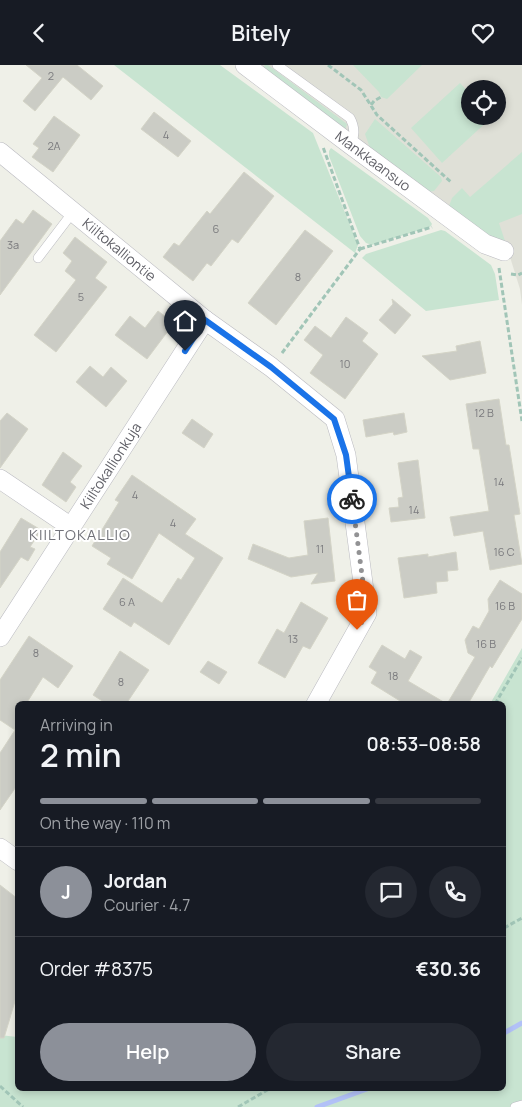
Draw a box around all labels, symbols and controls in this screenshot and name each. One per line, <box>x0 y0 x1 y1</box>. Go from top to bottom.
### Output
text: Bitely <box>231 18 291 48</box>
icon: back <box>25 19 53 47</box>
icon: heart <box>469 19 497 47</box>
house number: 2 <box>48 68 54 83</box>
map controls <box>461 80 506 125</box>
button: locate <box>461 80 506 125</box>
street label: Mankkaansuo <box>332 126 415 195</box>
house number: 4 <box>163 127 169 142</box>
house number: 2A <box>47 138 61 153</box>
street label: Kiiltokalliontie <box>79 213 160 285</box>
house number: 6 <box>213 221 220 236</box>
house number: 3a <box>7 237 19 252</box>
house number: 8 <box>295 269 301 284</box>
house number: 5 <box>78 289 84 304</box>
pin <box>164 300 206 351</box>
icon: home <box>171 307 199 335</box>
house number: 10 <box>339 356 351 371</box>
house number: 12 B <box>474 405 494 420</box>
street label: Kiiltokallionkuja <box>75 418 145 512</box>
courier <box>327 474 377 524</box>
house number: 14 <box>494 474 504 489</box>
icon: bike <box>338 485 366 513</box>
house number: 4 <box>132 487 138 502</box>
house number: 14 <box>409 502 419 517</box>
house number: 4 <box>170 515 176 530</box>
district label: KIILTOKALLIO <box>29 524 131 545</box>
house number: 11 <box>316 541 324 556</box>
house number: 16 C <box>493 544 515 559</box>
pin <box>336 579 378 630</box>
icon: bag <box>343 586 371 614</box>
house number: 6 A <box>119 594 135 609</box>
house number: 16 B <box>495 598 515 613</box>
house number: 13 <box>288 631 298 646</box>
house number: 16 B <box>476 636 496 651</box>
house number: 8 <box>33 645 39 660</box>
house number: 18 <box>388 668 398 683</box>
house number: 8 <box>118 674 124 689</box>
text: Arriving in <box>40 714 113 736</box>
text: 08:53–08:58 <box>367 731 481 757</box>
text: 2 min <box>40 733 122 777</box>
text: On the way · 110 m <box>40 812 170 834</box>
button: chat <box>365 866 417 918</box>
button: phone <box>429 866 481 918</box>
text: Jordan <box>104 868 167 894</box>
text: J <box>61 879 71 905</box>
text: Courier · 4.7 <box>104 894 190 916</box>
text: Order #8375 <box>40 956 153 982</box>
text: €30.36 <box>416 956 481 982</box>
button: Help <box>40 1023 256 1081</box>
button: Share <box>266 1023 481 1081</box>

